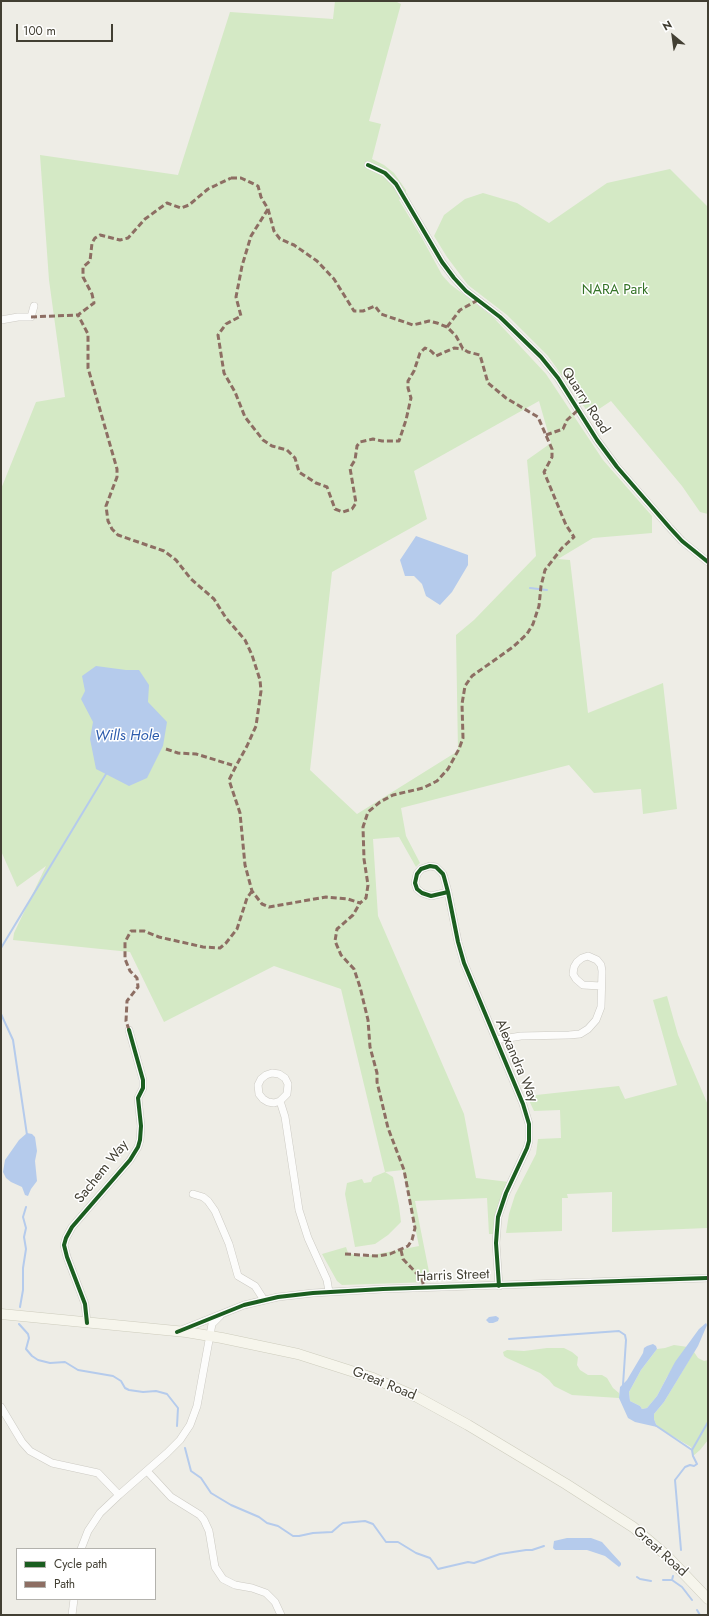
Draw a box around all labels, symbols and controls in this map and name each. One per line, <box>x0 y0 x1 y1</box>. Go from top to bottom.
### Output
scale bar <box>18 16 115 42</box>
north arrow <box>653 16 693 56</box>
text: N <box>659 16 675 35</box>
text: 100 m <box>23 22 56 40</box>
park label: NARA Park <box>582 283 648 299</box>
street label: Quarry Road <box>557 365 613 437</box>
water label: Wills Hole <box>95 727 159 745</box>
street label: Alexandra Way <box>491 1017 541 1105</box>
street label: Sachem Way <box>72 1137 132 1207</box>
street label: Harris Street <box>416 1266 490 1286</box>
street label: Great Road <box>350 1364 418 1404</box>
street label: Great Road <box>629 1523 691 1581</box>
legend <box>16 1548 156 1600</box>
text: Cycle path <box>54 1555 107 1573</box>
text: Path <box>54 1575 75 1593</box>

